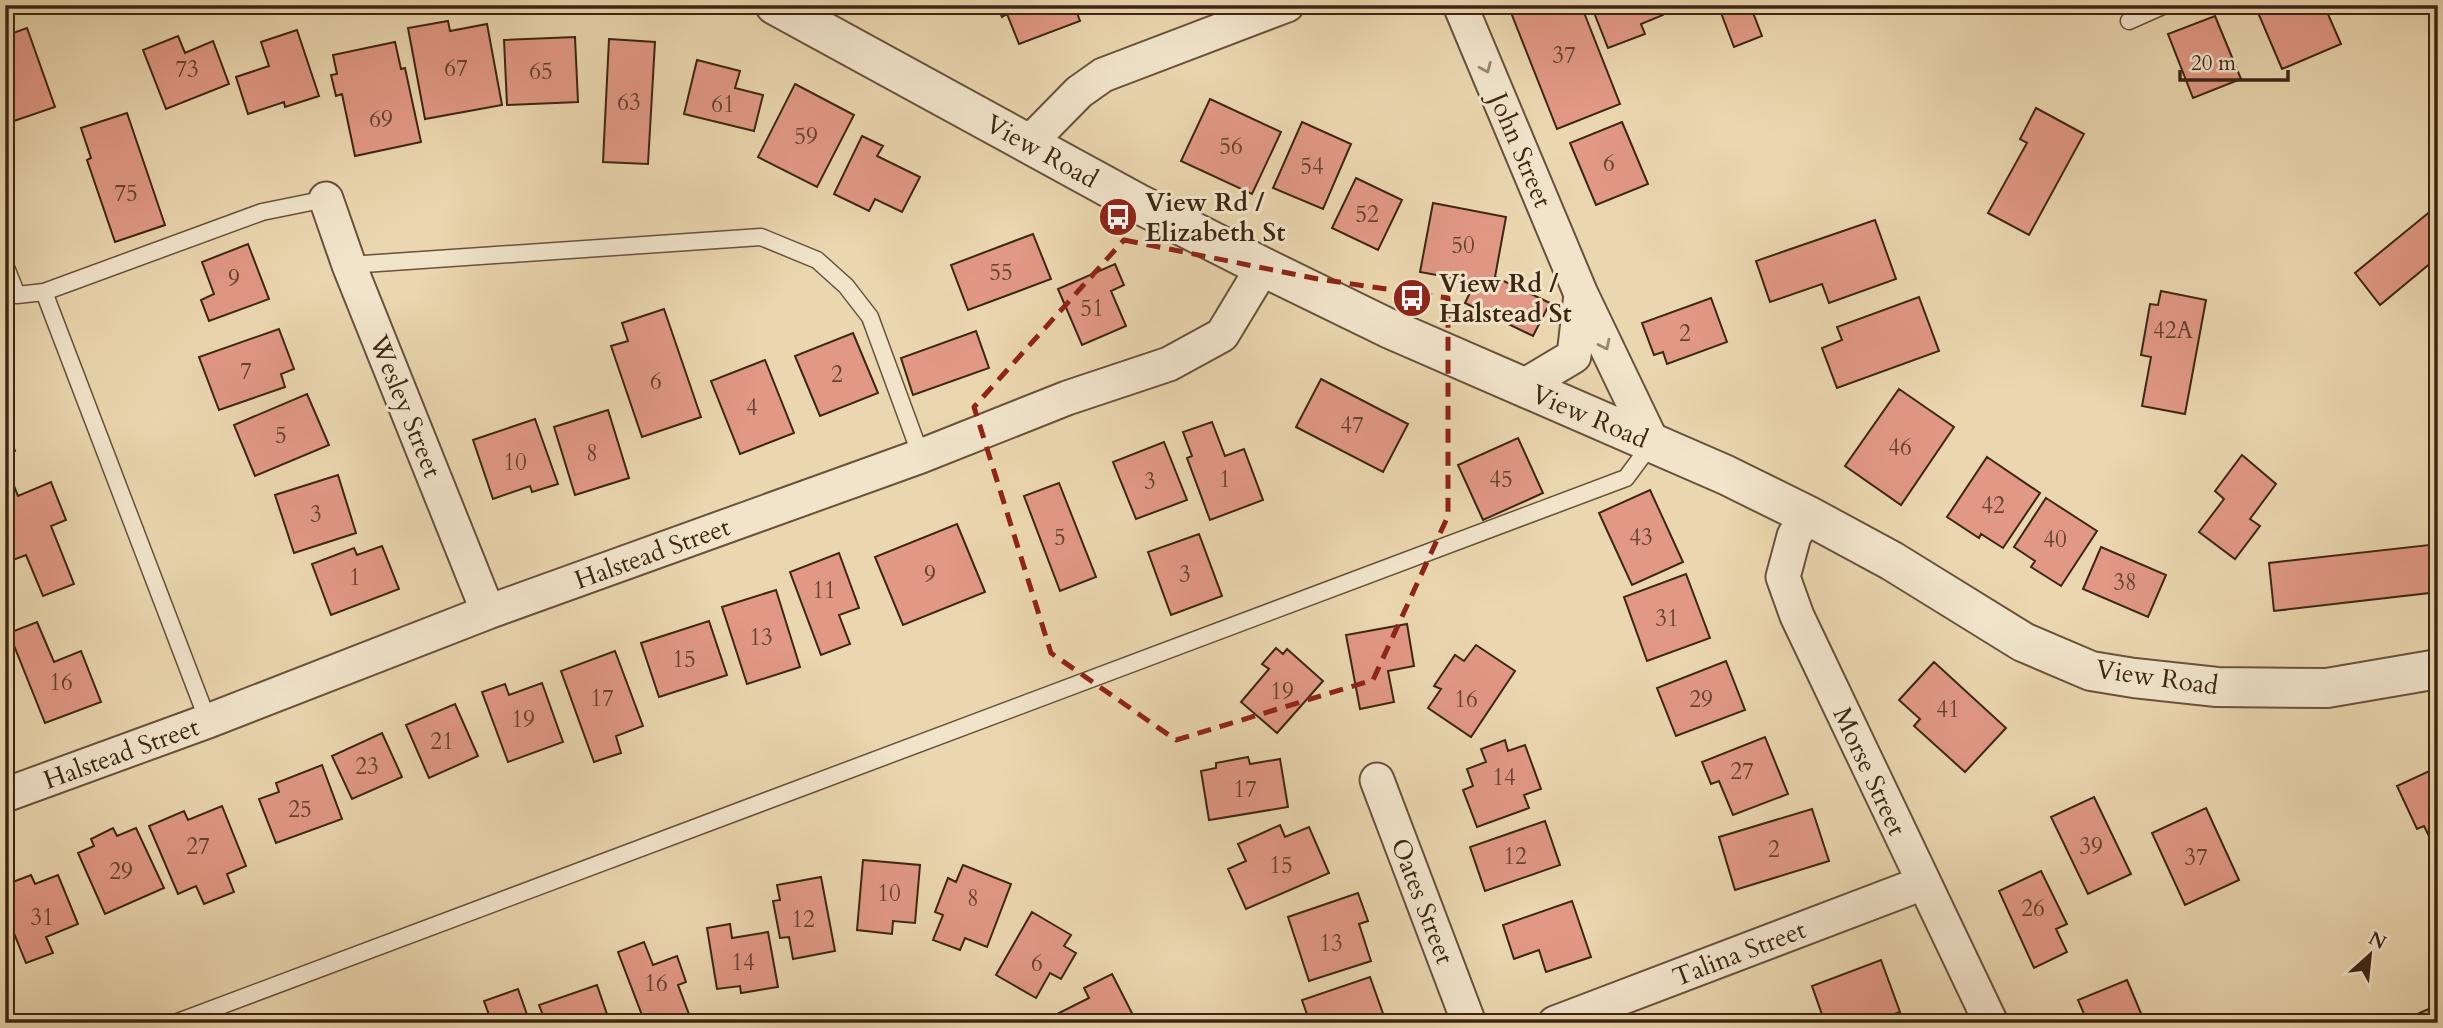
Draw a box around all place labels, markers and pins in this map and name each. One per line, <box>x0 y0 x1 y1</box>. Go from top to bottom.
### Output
place label: View Rd / Elizabeth St <box>1145 185 1285 250</box>
bus stop icon: View Rd / Elizabeth St <box>1097 196 1139 238</box>
place label: View Rd / Halstead St <box>1439 266 1572 331</box>
bus stop icon: View Rd / Halstead St <box>1391 277 1433 319</box>

